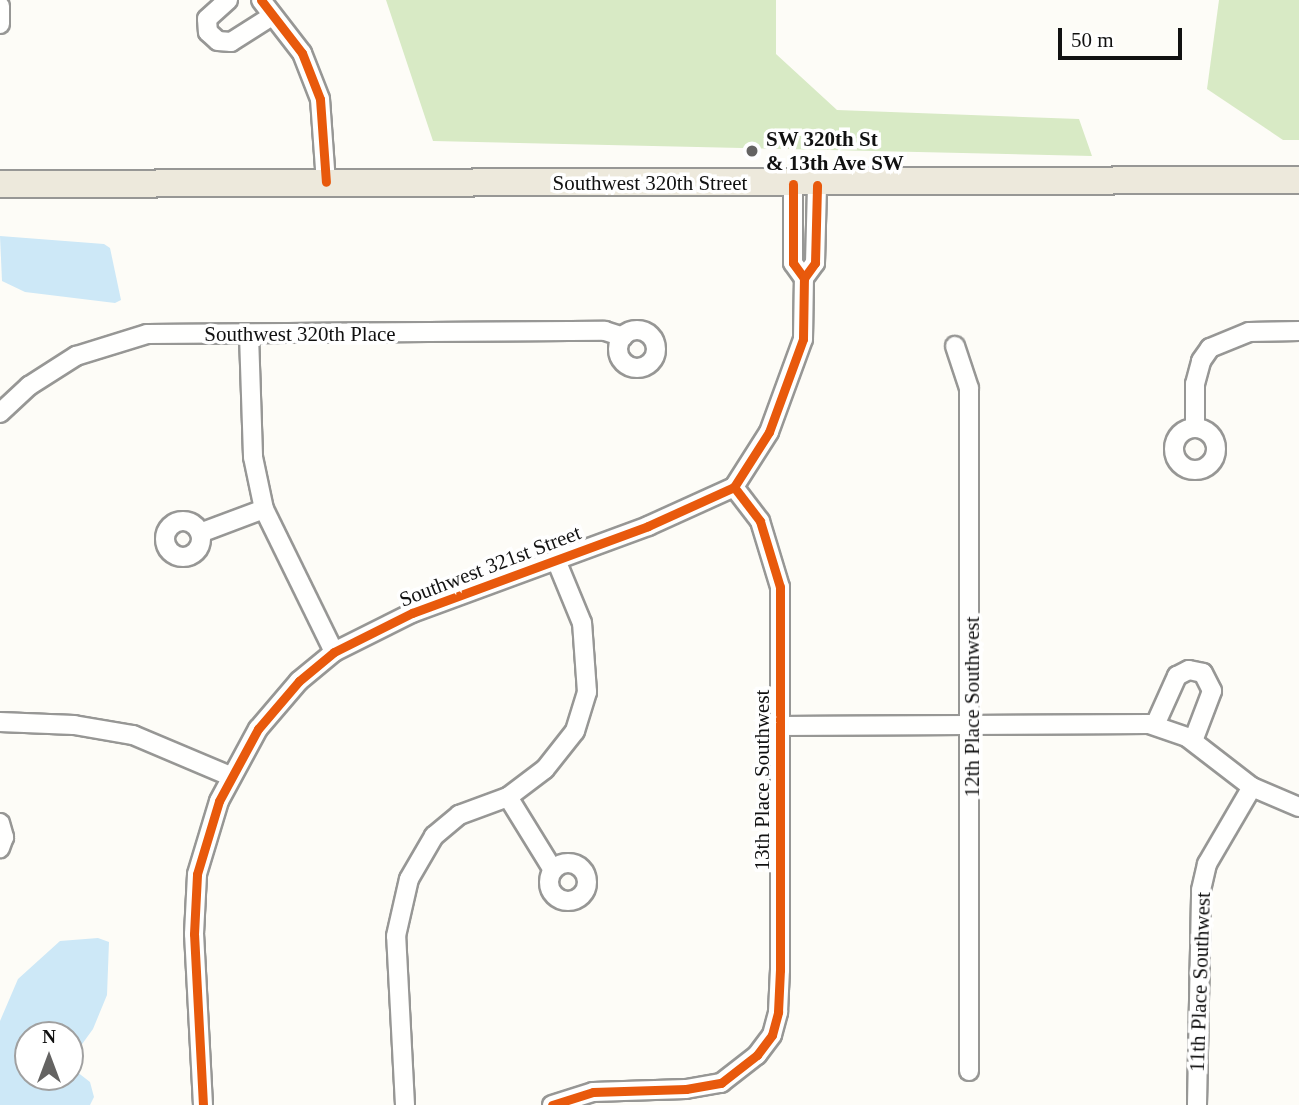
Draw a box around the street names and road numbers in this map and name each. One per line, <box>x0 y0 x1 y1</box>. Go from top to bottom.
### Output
street label: Southwest 320th Street <box>553 170 747 196</box>
street label: Southwest 320th Place <box>204 321 396 347</box>
street label: Southwest 321st Street <box>396 520 584 612</box>
street label: 12th Place Southwest <box>959 617 985 797</box>
street label: 13th Place Southwest <box>749 690 775 870</box>
street label: 11th Place Southwest <box>1184 892 1216 1072</box>

